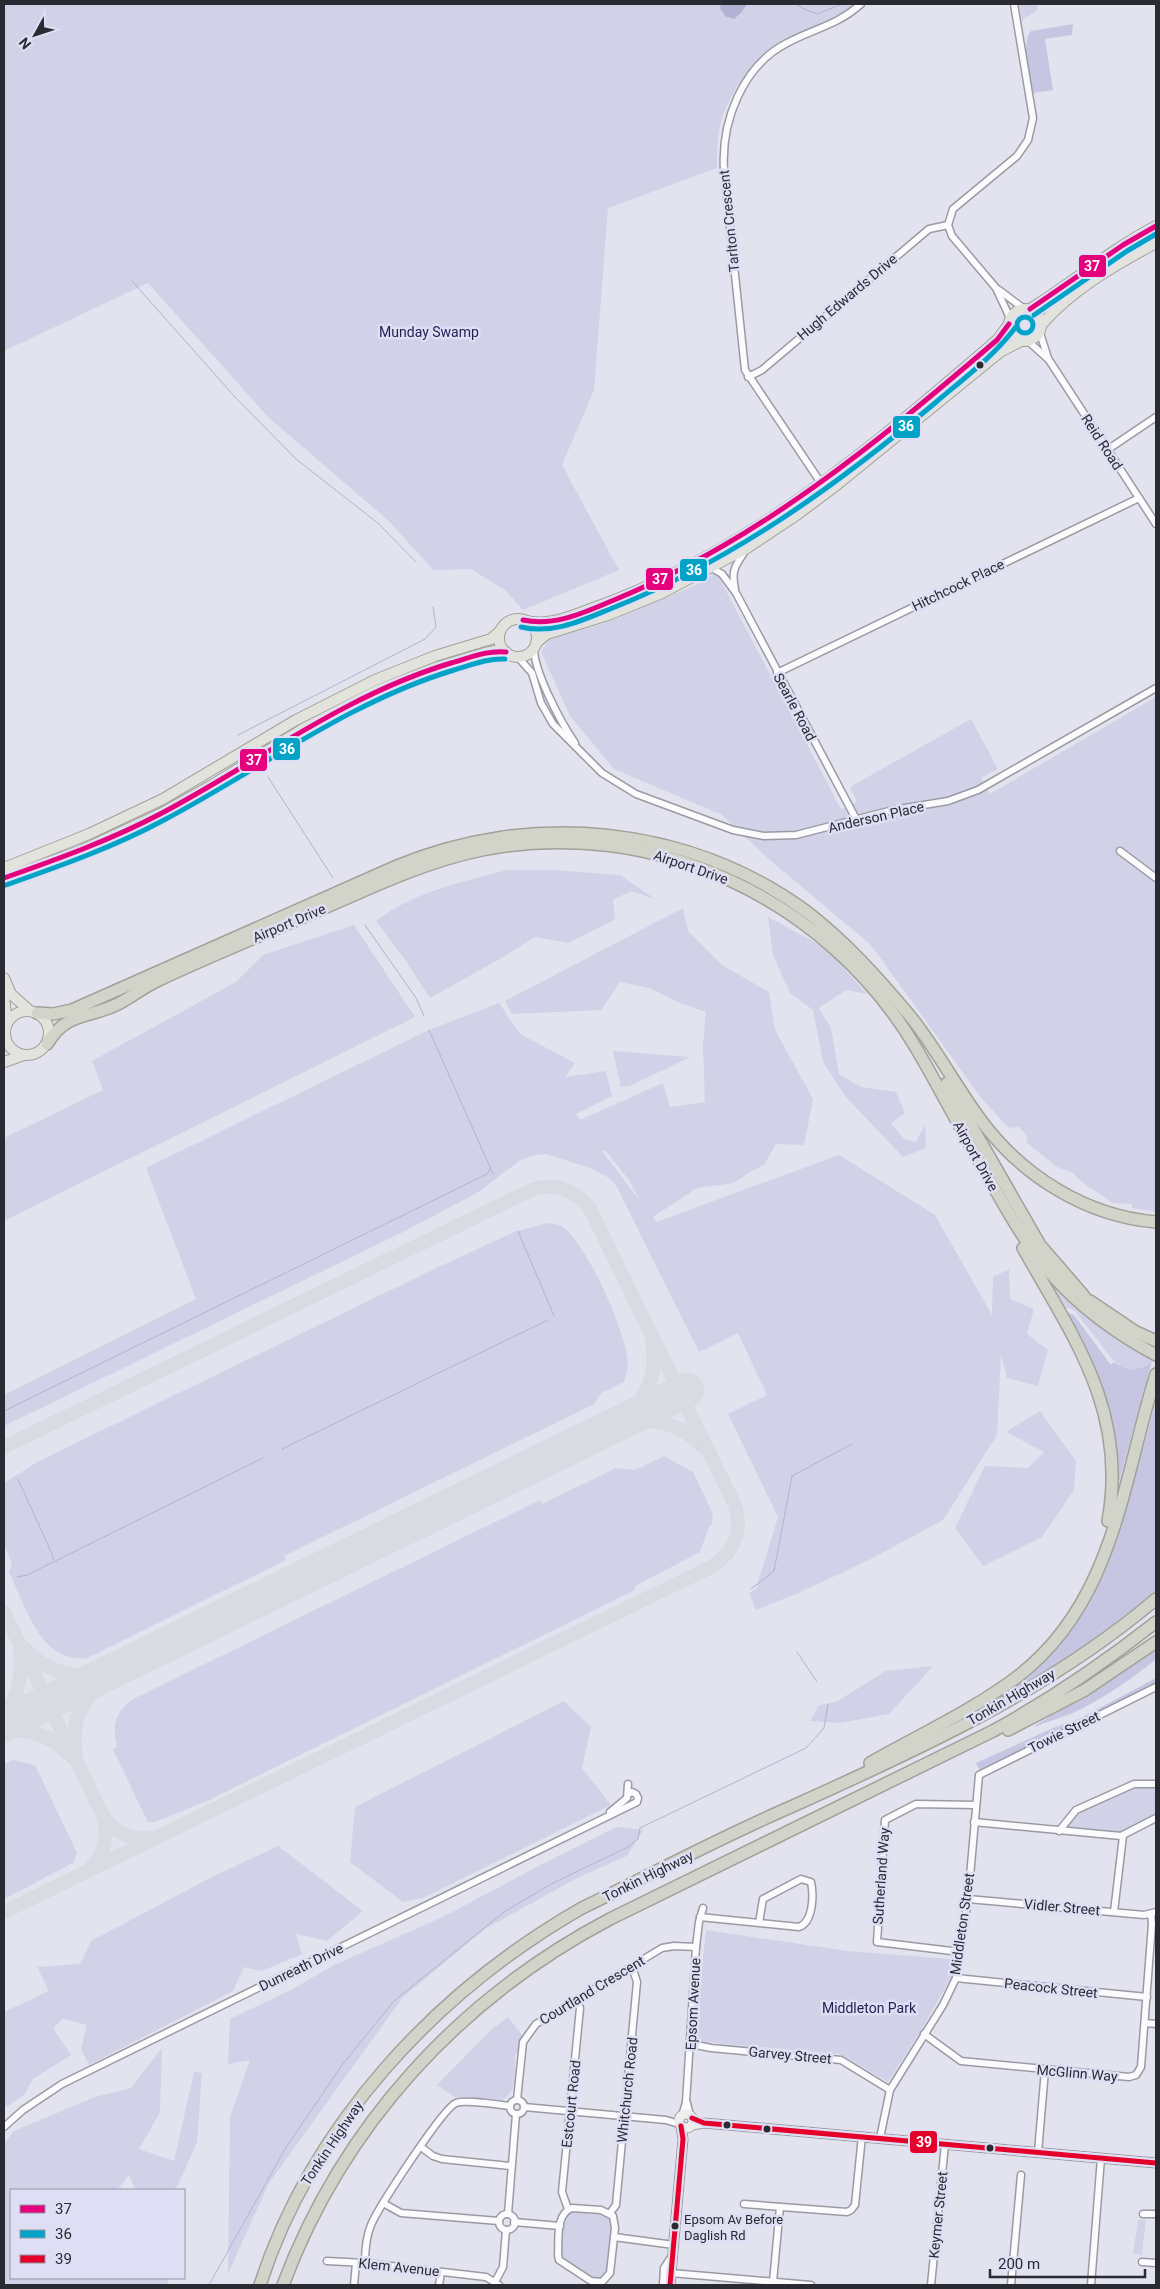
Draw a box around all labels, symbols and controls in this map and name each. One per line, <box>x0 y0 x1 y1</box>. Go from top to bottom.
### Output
north arrow <box>10 10 60 60</box>
text: N <box>16 34 34 52</box>
street label: Tarlton Crescent <box>716 169 742 273</box>
street label: Hugh Edwards Drive <box>794 251 900 343</box>
line badge: 37 <box>1078 254 1107 278</box>
text: 37 <box>1084 258 1100 274</box>
park label: Munday Swamp <box>379 324 479 340</box>
unlabelled marker <box>975 360 985 370</box>
street label: Reid Road <box>1078 411 1126 473</box>
line badge: 36 <box>892 415 921 439</box>
text: 36 <box>898 418 914 434</box>
street label: Hitchcock Place <box>909 556 1007 614</box>
line badge: 36 <box>679 558 708 582</box>
text: 36 <box>686 562 702 578</box>
line badge: 37 <box>645 567 674 591</box>
text: 37 <box>652 571 668 587</box>
street label: Searle Road <box>770 670 820 744</box>
line badge: 36 <box>272 737 301 761</box>
text: 36 <box>279 741 295 757</box>
line badge: 37 <box>239 748 268 772</box>
text: 37 <box>246 752 262 768</box>
street label: Anderson Place <box>826 798 926 836</box>
street label: Airport Drive <box>652 847 730 887</box>
street label: Airport Drive <box>250 900 328 946</box>
street label: Airport Drive <box>950 1118 1002 1194</box>
street label: Tonkin Highway <box>964 1665 1058 1729</box>
street label: Towie Street <box>1026 1708 1103 1756</box>
street label: Sutherland Way <box>870 1827 892 1925</box>
street label: Tonkin Highway <box>600 1847 696 1905</box>
street label: Middleton Street <box>947 1872 977 1976</box>
street label: Vidler Street <box>1023 1896 1101 1918</box>
street label: Dunreath Drive <box>256 1940 346 1994</box>
street label: Courtland Crescent <box>536 1952 648 2028</box>
street label: Epsom Avenue <box>683 1957 703 2051</box>
street label: Peacock Street <box>1003 1975 1099 2001</box>
park label: Middleton Park <box>822 2000 917 2016</box>
street label: Whitchurch Road <box>613 2036 641 2144</box>
street label: Garvey Street <box>748 2043 832 2067</box>
street label: Estcourt Road <box>558 2059 584 2149</box>
street label: McGlinn Way <box>1036 2061 1118 2085</box>
street label: Tonkin Highway <box>298 2097 366 2188</box>
unlabelled marker <box>722 2120 732 2130</box>
unlabelled marker <box>762 2124 772 2134</box>
line badge: 39 <box>909 2130 938 2154</box>
text: 39 <box>916 2134 932 2150</box>
unlabelled marker <box>985 2143 995 2153</box>
street label: Keymer Street <box>925 2170 951 2259</box>
legend <box>10 2189 185 2279</box>
text: 37 <box>55 2200 72 2218</box>
place label: Epsom Av Before Daglish Rd <box>684 2212 783 2243</box>
marker: Epsom Av Before Daglish Rd <box>670 2221 680 2231</box>
text: 36 <box>55 2225 72 2243</box>
scale bar <box>990 2246 1145 2278</box>
text: 39 <box>55 2250 72 2268</box>
street label: Klem Avenue <box>358 2255 440 2279</box>
text: 200 m <box>998 2255 1040 2273</box>

